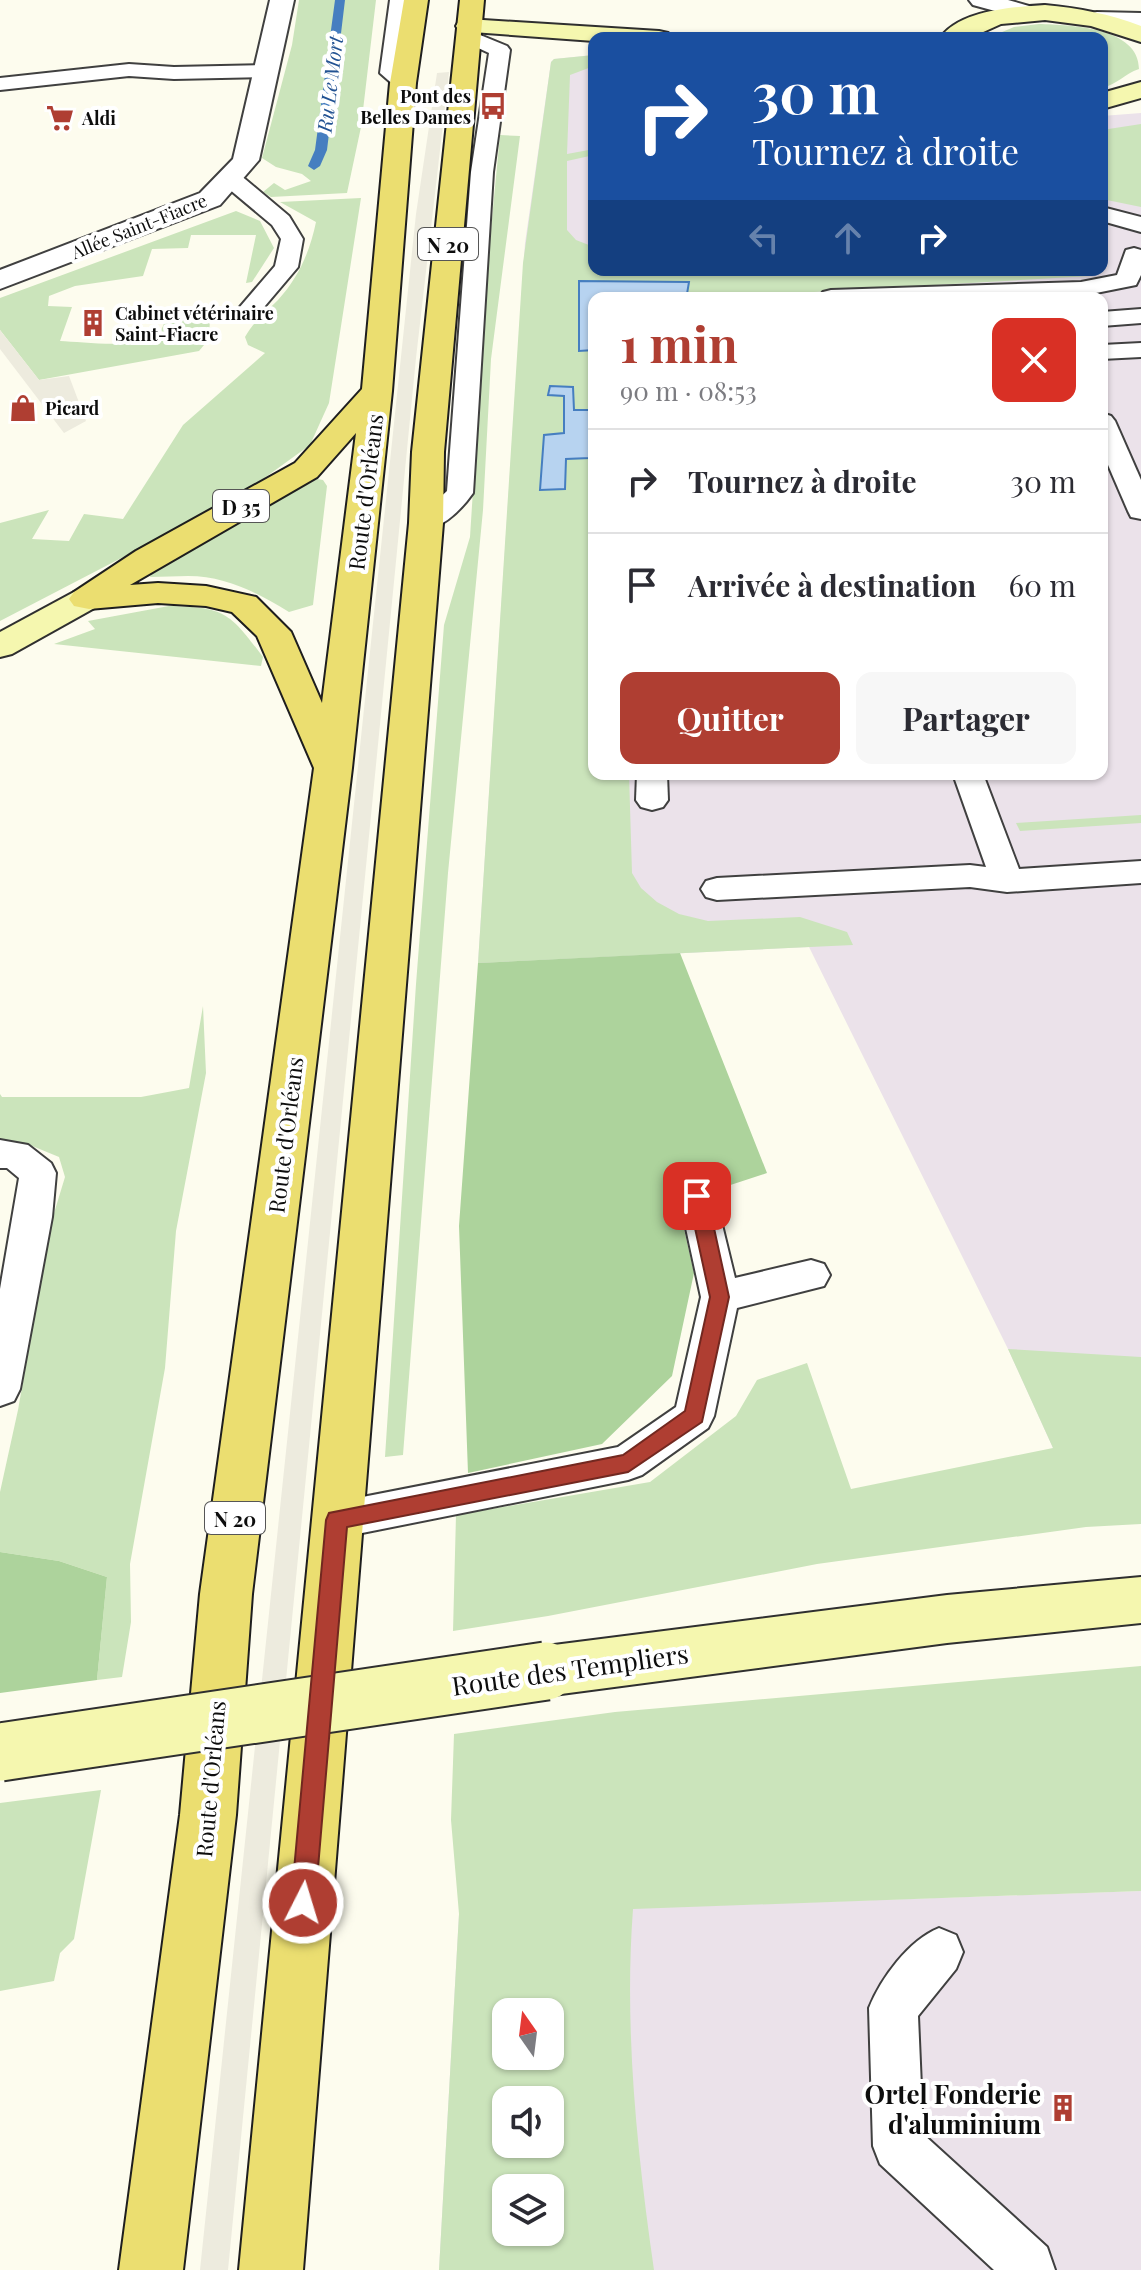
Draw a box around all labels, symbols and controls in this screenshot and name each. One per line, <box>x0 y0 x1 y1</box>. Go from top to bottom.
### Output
water label: Ru Le Mort <box>310 33 348 135</box>
text: 30 m <box>752 54 879 129</box>
icon: right <box>620 64 724 168</box>
place label: Pont des Belles Dames <box>360 84 471 129</box>
bus stop icon: Pont des Belles Dames <box>478 91 508 121</box>
supermarket icon: Aldi <box>45 103 75 133</box>
place label: Aldi <box>81 106 116 130</box>
text: Tournez à droite <box>752 126 1019 174</box>
street label: Allée Saint-Fiacre <box>67 188 210 265</box>
icon: left <box>742 216 786 260</box>
icon: ahead <box>826 216 870 260</box>
icon: right <box>910 216 954 260</box>
road number: N 20 <box>418 228 478 260</box>
place label: Cabinet vétérinaire Saint-Fiacre <box>115 301 274 346</box>
building icon: Cabinet vétérinaire Saint-Fiacre <box>78 308 108 338</box>
text: 1 min <box>620 311 738 375</box>
button: close <box>992 318 1076 402</box>
text: 90 m · 08:53 <box>620 373 757 408</box>
shop icon: Picard <box>8 393 38 423</box>
place label: Picard <box>45 396 100 420</box>
street label: Route d'Orléans <box>341 412 389 572</box>
icon: right <box>620 459 664 503</box>
text: Tournez à droite <box>688 461 917 501</box>
text: 30 m <box>1010 461 1076 501</box>
road number: D 35 <box>213 490 269 522</box>
icon: arrive <box>620 563 664 607</box>
text: Arrivée à destination <box>688 565 976 605</box>
text: 60 m <box>1008 565 1076 605</box>
button: Quitter <box>620 672 840 764</box>
button: Partager <box>856 672 1076 764</box>
street label: Route d'Orléans <box>261 1055 309 1215</box>
pin <box>663 1162 731 1230</box>
icon: arrive <box>675 1174 719 1218</box>
road number: N 20 <box>205 1502 265 1534</box>
street label: Route des Templiers <box>449 1635 691 1703</box>
street label: Route d'Orléans <box>188 1699 232 1859</box>
position arrow <box>261 1861 345 1945</box>
north arrow <box>492 1998 564 2070</box>
map controls <box>492 1998 564 2246</box>
place label: Ortel Fonderie d'aluminium <box>865 2076 1041 2141</box>
button: sound <box>492 2086 564 2158</box>
building icon: Ortel Fonderie d'aluminium <box>1048 2093 1078 2123</box>
button: layers <box>492 2174 564 2246</box>

